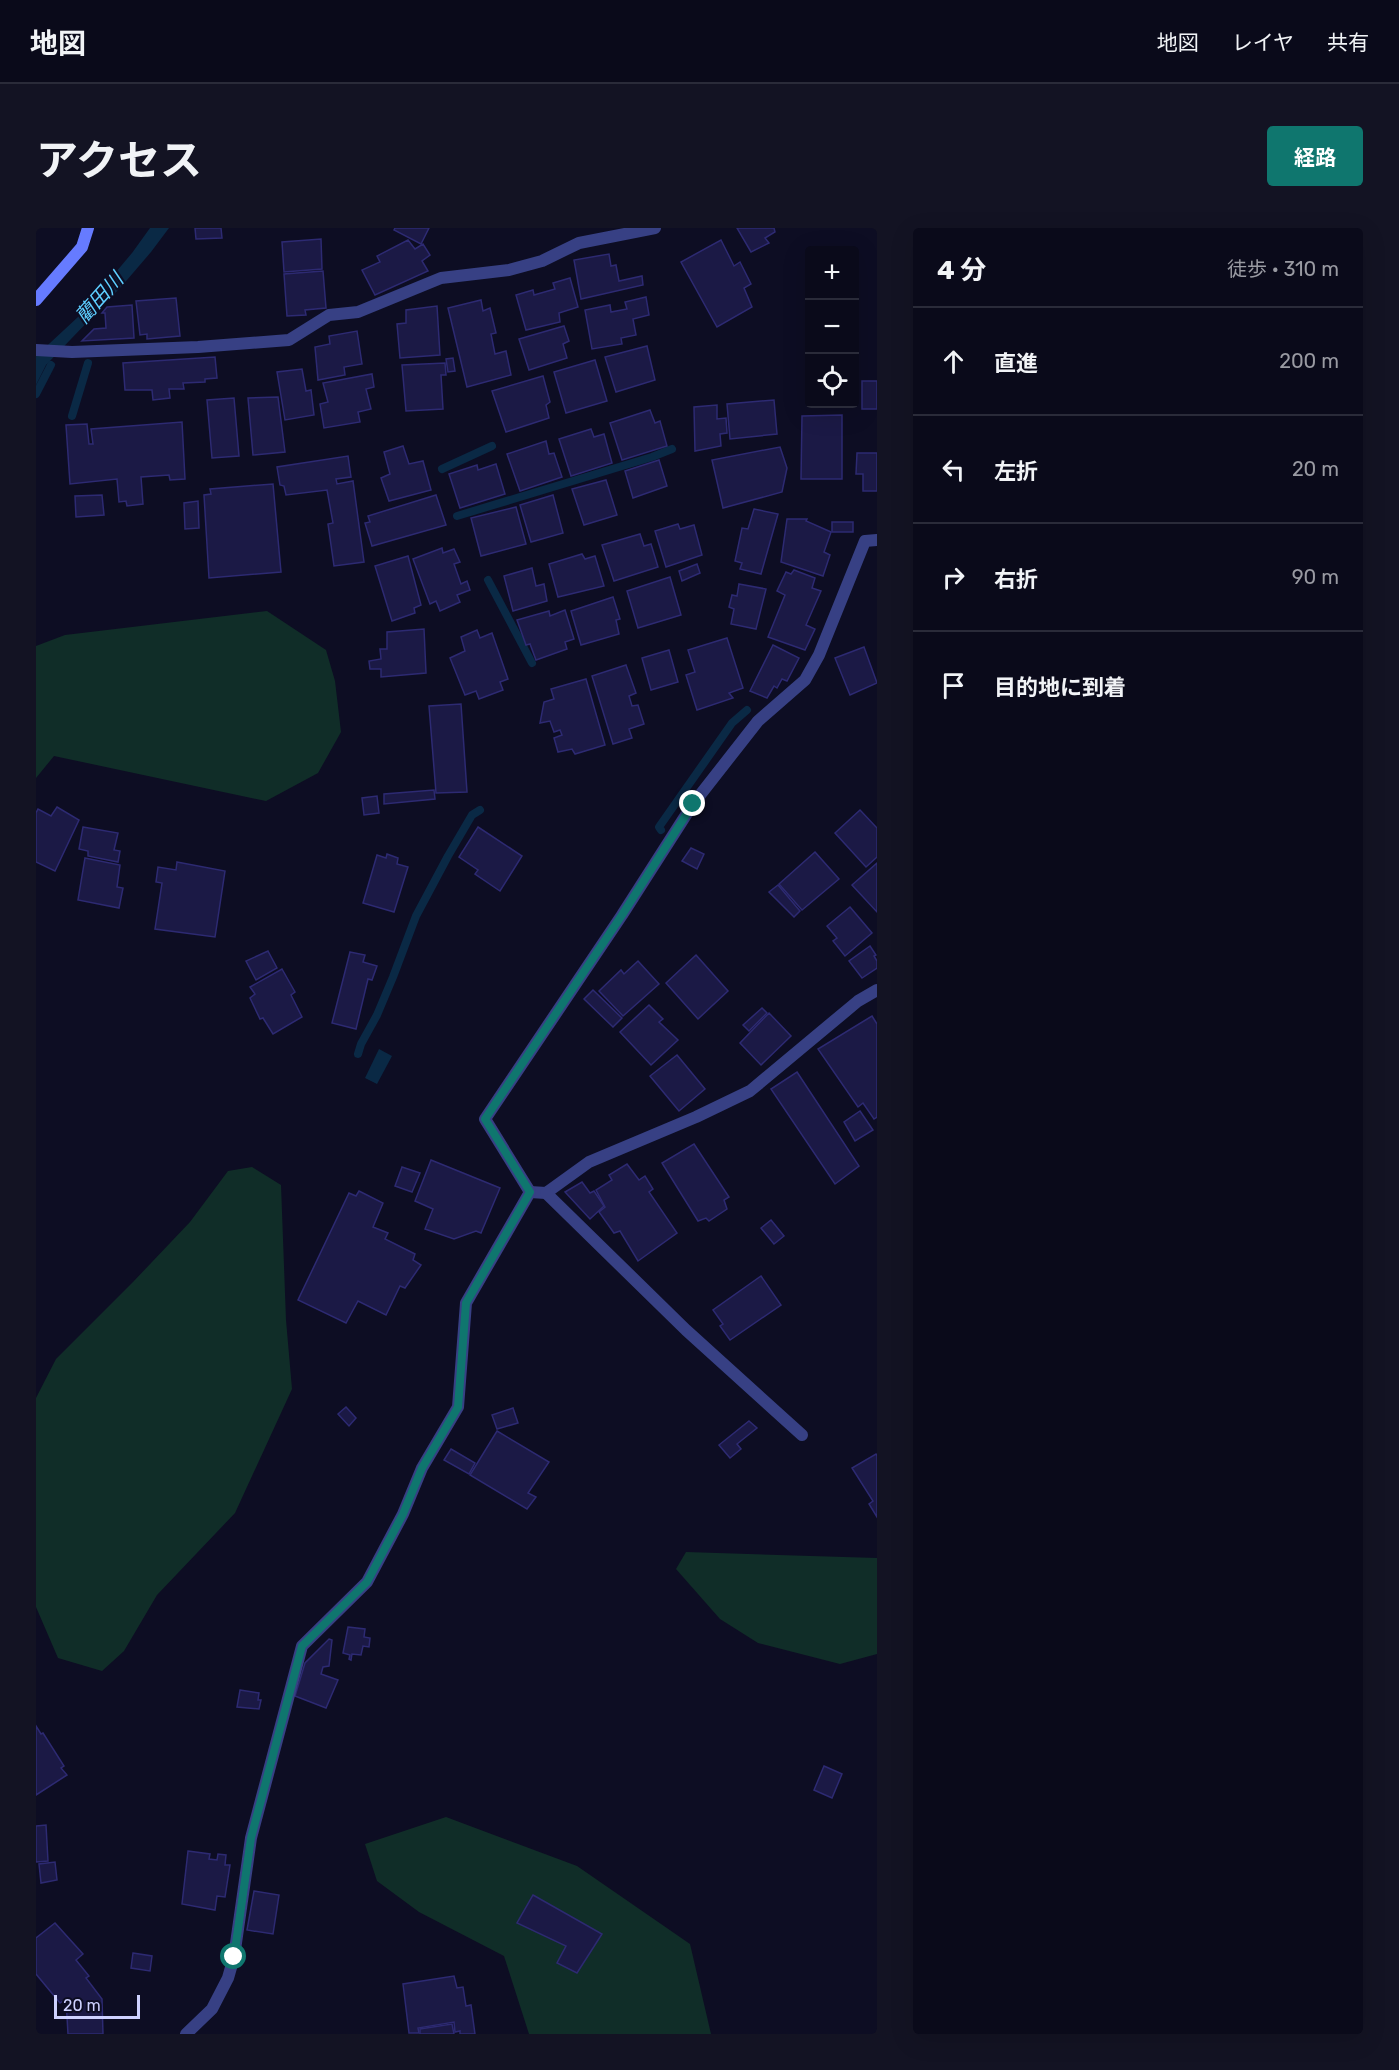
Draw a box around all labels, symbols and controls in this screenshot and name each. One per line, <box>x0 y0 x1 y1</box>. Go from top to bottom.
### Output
text: 地図 <box>30 27 86 60</box>
text: 地図 <box>1157 30 1199 55</box>
text: レイヤ <box>1232 30 1294 55</box>
text: 共有 <box>1327 30 1369 55</box>
button: 経路 <box>1267 126 1363 186</box>
text: アクセス <box>36 136 202 186</box>
map controls <box>805 246 859 408</box>
button: + <box>805 246 859 300</box>
text: 4 分 <box>937 255 986 286</box>
text: 徒歩 · 310 m <box>1227 257 1339 281</box>
water label: 藺田川 <box>70 266 129 328</box>
button: − <box>805 300 859 354</box>
icon: ahead <box>937 345 970 378</box>
text: 200 m <box>1279 349 1339 373</box>
text: 直進 <box>994 350 1038 377</box>
button: locate <box>805 354 859 408</box>
icon: left <box>937 453 970 486</box>
text: 20 m <box>1292 457 1339 481</box>
text: 左折 <box>994 458 1038 485</box>
icon: right <box>937 561 970 594</box>
text: 90 m <box>1292 565 1339 589</box>
text: 右折 <box>994 566 1038 593</box>
icon: arrive <box>937 669 970 702</box>
text: 目的地に到着 <box>994 674 1126 701</box>
route end <box>679 790 705 816</box>
route start <box>220 1943 246 1969</box>
scale bar <box>54 1992 140 2020</box>
text: 20 m <box>63 1996 101 2015</box>

